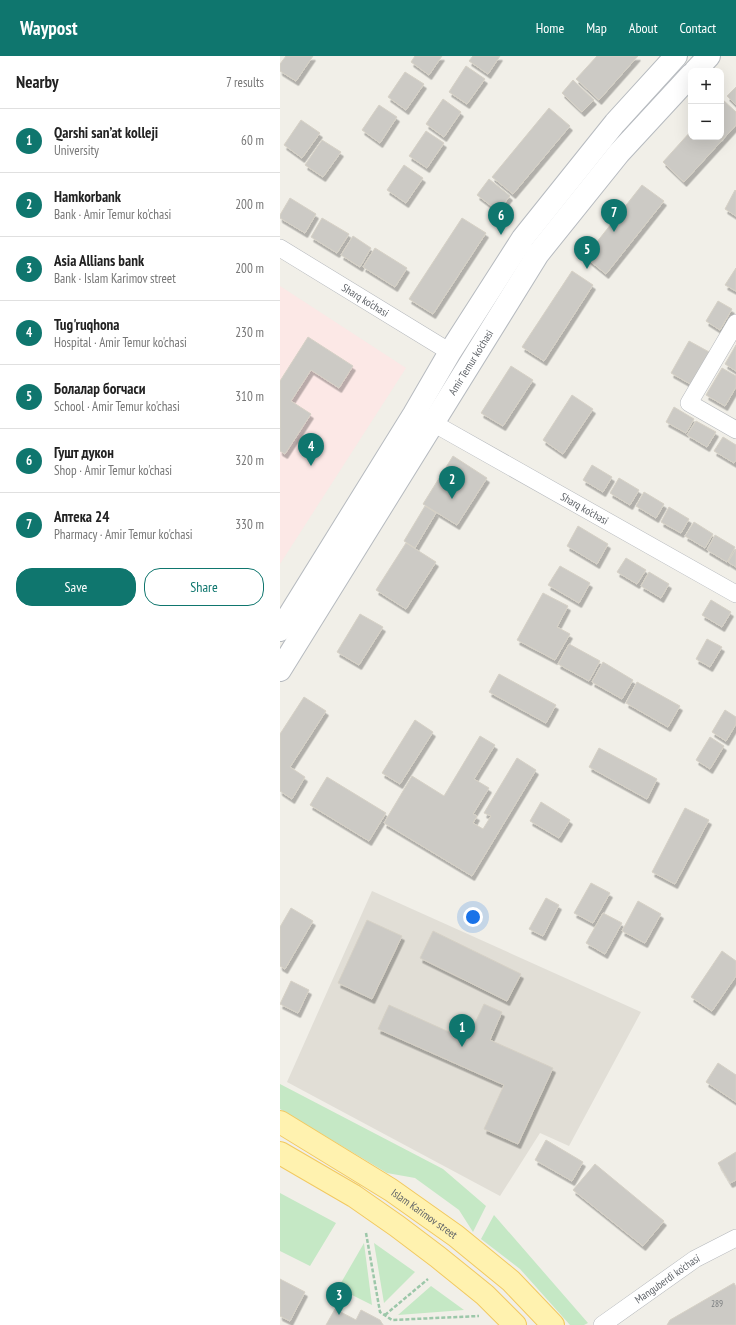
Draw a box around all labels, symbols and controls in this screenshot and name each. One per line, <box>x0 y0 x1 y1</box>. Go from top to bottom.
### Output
text: Waypost <box>20 16 77 40</box>
text: Home <box>536 19 564 37</box>
text: Map <box>586 19 607 37</box>
text: About <box>629 19 658 37</box>
text: Contact <box>680 19 716 37</box>
map controls <box>688 68 724 140</box>
button: + <box>688 68 724 104</box>
text: Nearby <box>16 71 59 93</box>
text: 7 results <box>226 74 264 91</box>
button: − <box>688 104 724 140</box>
text: Qarshi san’at kolleji <box>54 123 158 142</box>
text: 1 <box>26 132 32 149</box>
text: 60 m <box>241 132 264 149</box>
text: University <box>54 142 99 159</box>
text: Hamkorbank <box>54 187 121 206</box>
text: 2 <box>26 196 32 213</box>
text: 200 m <box>235 196 264 213</box>
pin: 7 <box>601 199 627 232</box>
pin: 6 <box>488 202 514 235</box>
text: Bank · Amir Temur ko'chasi <box>54 206 171 223</box>
pin: 5 <box>574 236 600 269</box>
text: Asia Allians bank <box>54 251 144 270</box>
text: 3 <box>26 260 32 277</box>
text: 200 m <box>235 260 264 277</box>
text: Bank · Islam Karimov street <box>54 270 176 287</box>
street label: Sharq ko‘chasi <box>339 280 391 320</box>
text: Tug'ruqhona <box>54 315 120 334</box>
text: 4 <box>26 324 32 341</box>
text: 230 m <box>235 324 264 341</box>
street label: Amir Temur ko'chasi <box>445 327 496 398</box>
text: Hospital · Amir Temur ko'chasi <box>54 334 187 351</box>
text: Болалар богчаси <box>54 379 145 398</box>
text: 5 <box>26 388 32 405</box>
text: 310 m <box>235 388 264 405</box>
text: School · Amir Temur ko'chasi <box>54 398 180 415</box>
pin: 4 <box>298 433 324 466</box>
text: Гушт дукон <box>54 443 114 462</box>
text: 6 <box>26 452 32 469</box>
text: 320 m <box>235 452 264 469</box>
text: Shop · Amir Temur ko'chasi <box>54 462 172 479</box>
pin: 2 <box>439 466 465 499</box>
street label: Sharq ko'chasi <box>558 489 611 528</box>
text: Аптека 24 <box>54 507 109 526</box>
text: 7 <box>26 516 32 533</box>
text: 330 m <box>235 516 264 533</box>
text: Pharmacy · Amir Temur ko'chasi <box>54 526 193 543</box>
button: Save <box>16 568 136 606</box>
button: Share <box>144 568 264 606</box>
your location <box>463 907 483 927</box>
pin: 1 <box>449 1014 475 1047</box>
street label: Islam Karimov street <box>389 1185 460 1242</box>
street label: Manguberdi ko'chasi <box>632 1251 702 1307</box>
pin: 3 <box>326 1282 352 1315</box>
house number: 289 <box>711 1298 723 1309</box>

